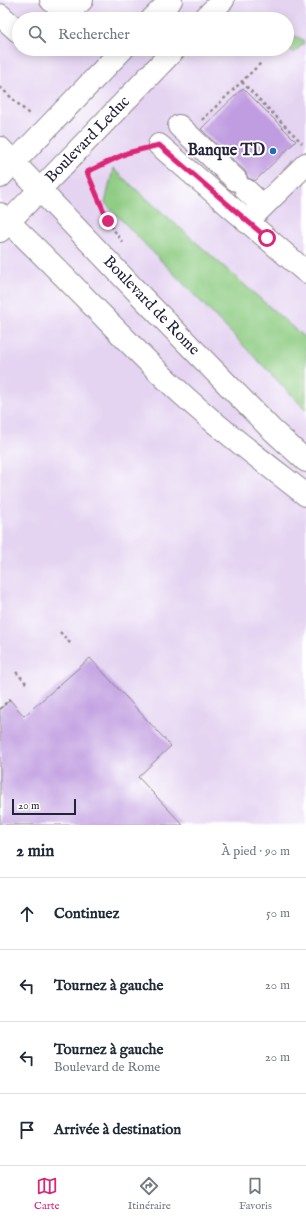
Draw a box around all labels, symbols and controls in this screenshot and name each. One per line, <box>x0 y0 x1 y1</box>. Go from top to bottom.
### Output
search box <box>12 12 294 56</box>
icon: search <box>26 23 48 45</box>
text: Rechercher <box>58 25 130 44</box>
street label: Boulevard Leduc <box>41 92 135 188</box>
place label: Banque TD <box>187 141 265 161</box>
marker: Banque TD <box>268 146 278 156</box>
route end <box>99 212 117 230</box>
route start <box>258 229 276 247</box>
street label: Boulevard de Rome <box>98 252 204 360</box>
scale bar <box>12 797 76 816</box>
text: 20 m <box>18 799 39 813</box>
text: 2 min <box>16 841 54 862</box>
text: À pied · 90 m <box>222 843 290 860</box>
icon: ahead <box>16 903 38 925</box>
text: Continuez <box>54 904 119 923</box>
text: 50 m <box>266 905 290 922</box>
icon: left <box>16 975 38 997</box>
text: Tournez à gauche <box>54 976 163 995</box>
text: 20 m <box>265 977 290 994</box>
text: Tournez à gauche <box>54 1040 163 1059</box>
icon: left <box>16 1047 38 1069</box>
text: 20 m <box>265 1049 290 1066</box>
text: Boulevard de Rome <box>54 1059 160 1076</box>
icon: arrive <box>16 1119 38 1141</box>
text: Arrivée à destination <box>54 1120 181 1139</box>
tab: Carte <box>34 1175 60 1213</box>
tab: Itinéraire <box>128 1175 171 1213</box>
tab: Favoris <box>239 1175 272 1213</box>

